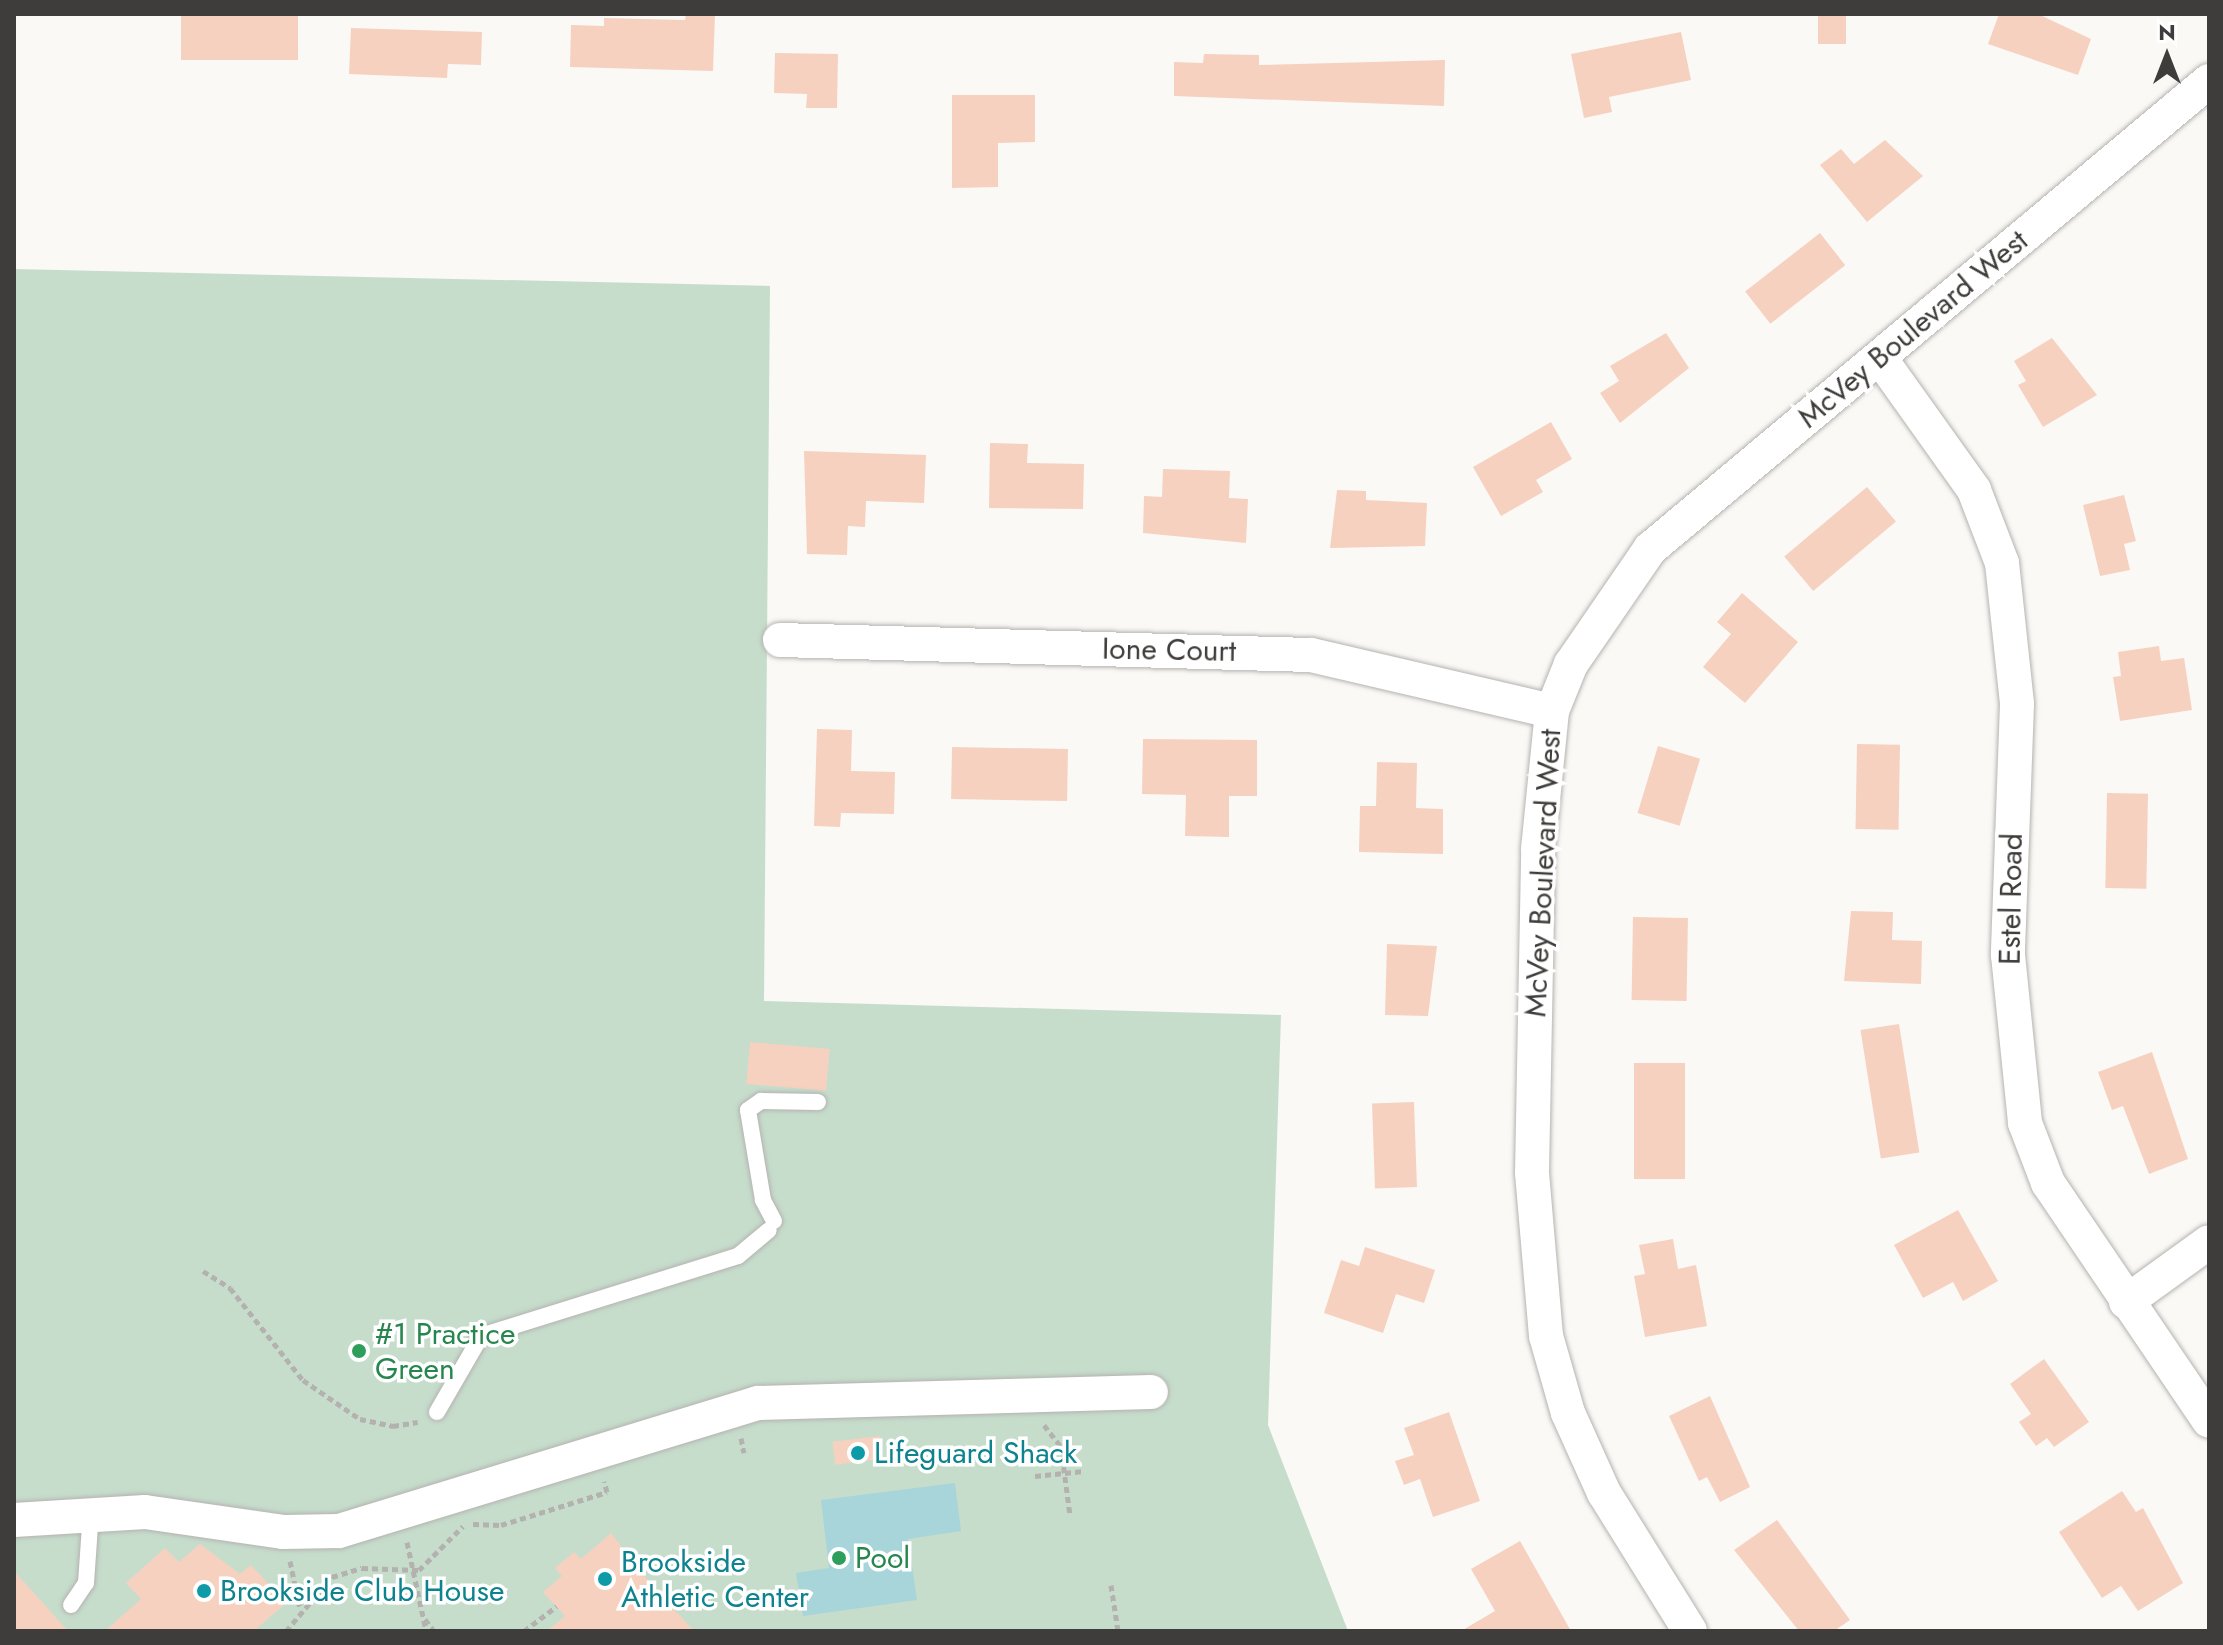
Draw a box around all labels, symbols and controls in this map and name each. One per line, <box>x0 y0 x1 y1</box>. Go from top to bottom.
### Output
north arrow <box>2127 16 2207 96</box>
text: N <box>2158 16 2176 48</box>
street label: McVey Boulevard West <box>1791 222 2035 436</box>
street label: Ione Court <box>1102 631 1236 669</box>
street label: McVey Boulevard West <box>1517 728 1569 1018</box>
street label: Estel Road <box>1992 833 2030 965</box>
place label: #1 Practice Green <box>375 1316 515 1386</box>
marker: #1 Practice Green <box>350 1342 368 1360</box>
place label: Lifeguard Shack <box>874 1435 1077 1471</box>
marker: Lifeguard Shack <box>849 1444 867 1462</box>
place label: Pool <box>855 1540 910 1576</box>
place label: Brookside Athletic Center <box>621 1544 809 1614</box>
marker: Pool <box>830 1549 848 1567</box>
marker: Brookside Athletic Center <box>596 1570 614 1588</box>
place label: Brookside Club House <box>220 1573 504 1609</box>
marker: Brookside Club House <box>195 1582 213 1600</box>

